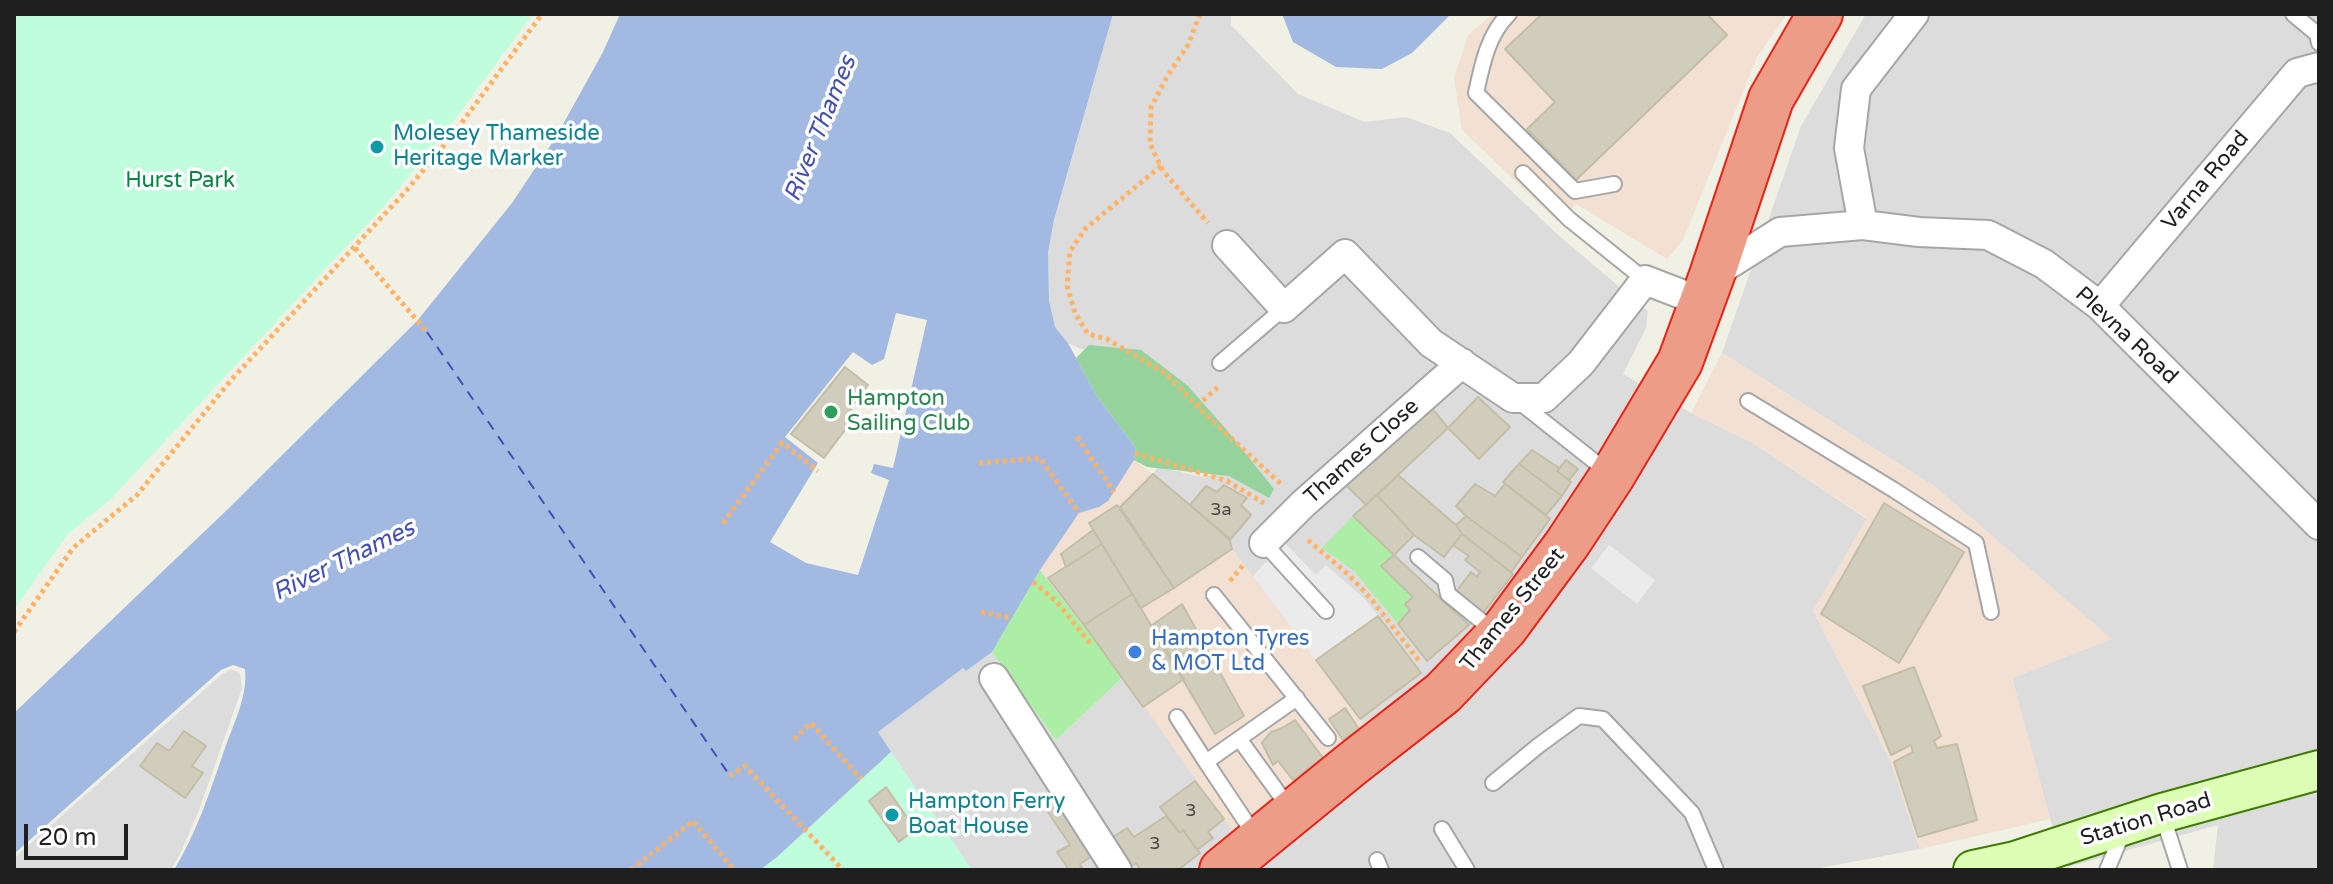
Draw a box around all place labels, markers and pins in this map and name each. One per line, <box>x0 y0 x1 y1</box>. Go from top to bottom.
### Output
place label: Molesey Thameside Heritage Marker <box>393 121 600 172</box>
marker: Molesey Thameside Heritage Marker <box>368 138 386 156</box>
place label: Hampton Sailing Club <box>847 386 970 438</box>
marker: Hampton Sailing Club <box>822 403 840 421</box>
place label: Hampton Tyres & MOT Ltd <box>1151 626 1309 678</box>
marker: Hampton Tyres & MOT Ltd <box>1126 643 1144 661</box>
place label: Hampton Ferry Boat House <box>908 789 1065 840</box>
marker: Hampton Ferry Boat House <box>883 806 901 824</box>

